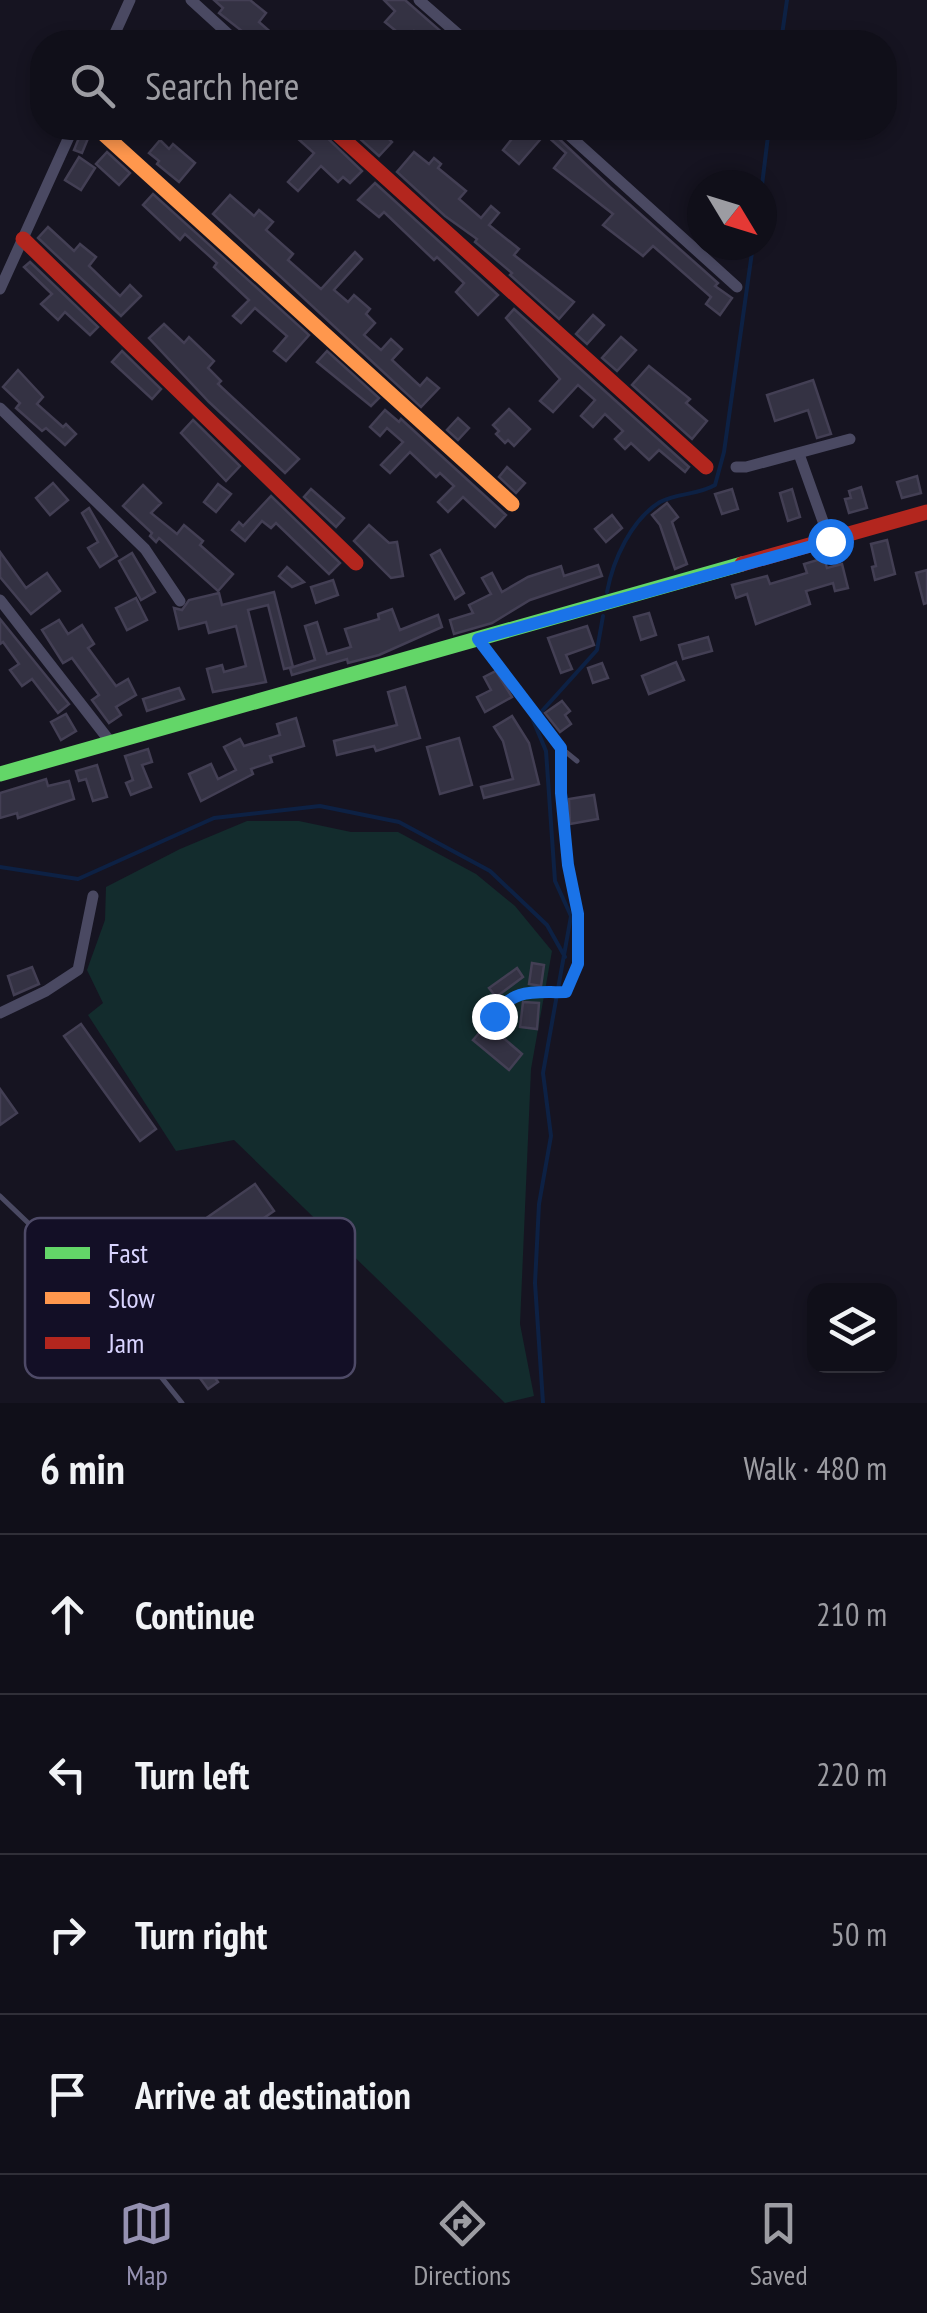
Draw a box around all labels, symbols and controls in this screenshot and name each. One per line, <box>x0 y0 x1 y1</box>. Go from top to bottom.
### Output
search box <box>30 30 897 140</box>
icon: search <box>65 58 120 113</box>
text: Search here <box>145 61 299 110</box>
north arrow <box>687 170 777 260</box>
route start <box>808 519 854 565</box>
route end <box>472 994 518 1040</box>
legend <box>25 1218 355 1378</box>
text: Fast <box>108 1234 148 1271</box>
text: Slow <box>108 1279 155 1316</box>
map controls <box>807 1283 897 1373</box>
button: layers <box>807 1283 897 1373</box>
text: Jam <box>107 1324 144 1361</box>
text: 6 min <box>40 1441 125 1496</box>
text: Walk · 480 m <box>743 1447 887 1489</box>
icon: ahead <box>40 1587 95 1642</box>
text: Continue <box>135 1590 255 1639</box>
text: 210 m <box>816 1593 887 1635</box>
icon: left <box>40 1747 95 1802</box>
text: Turn left <box>135 1750 249 1799</box>
text: 220 m <box>816 1753 887 1795</box>
icon: right <box>40 1907 95 1962</box>
text: Turn right <box>135 1910 267 1959</box>
text: 50 m <box>831 1913 887 1955</box>
icon: arrive <box>40 2067 95 2122</box>
text: Arrive at destination <box>135 2070 411 2119</box>
tab: Map <box>119 2196 174 2293</box>
tab: Directions <box>413 2196 511 2293</box>
tab: Saved <box>750 2196 808 2293</box>

